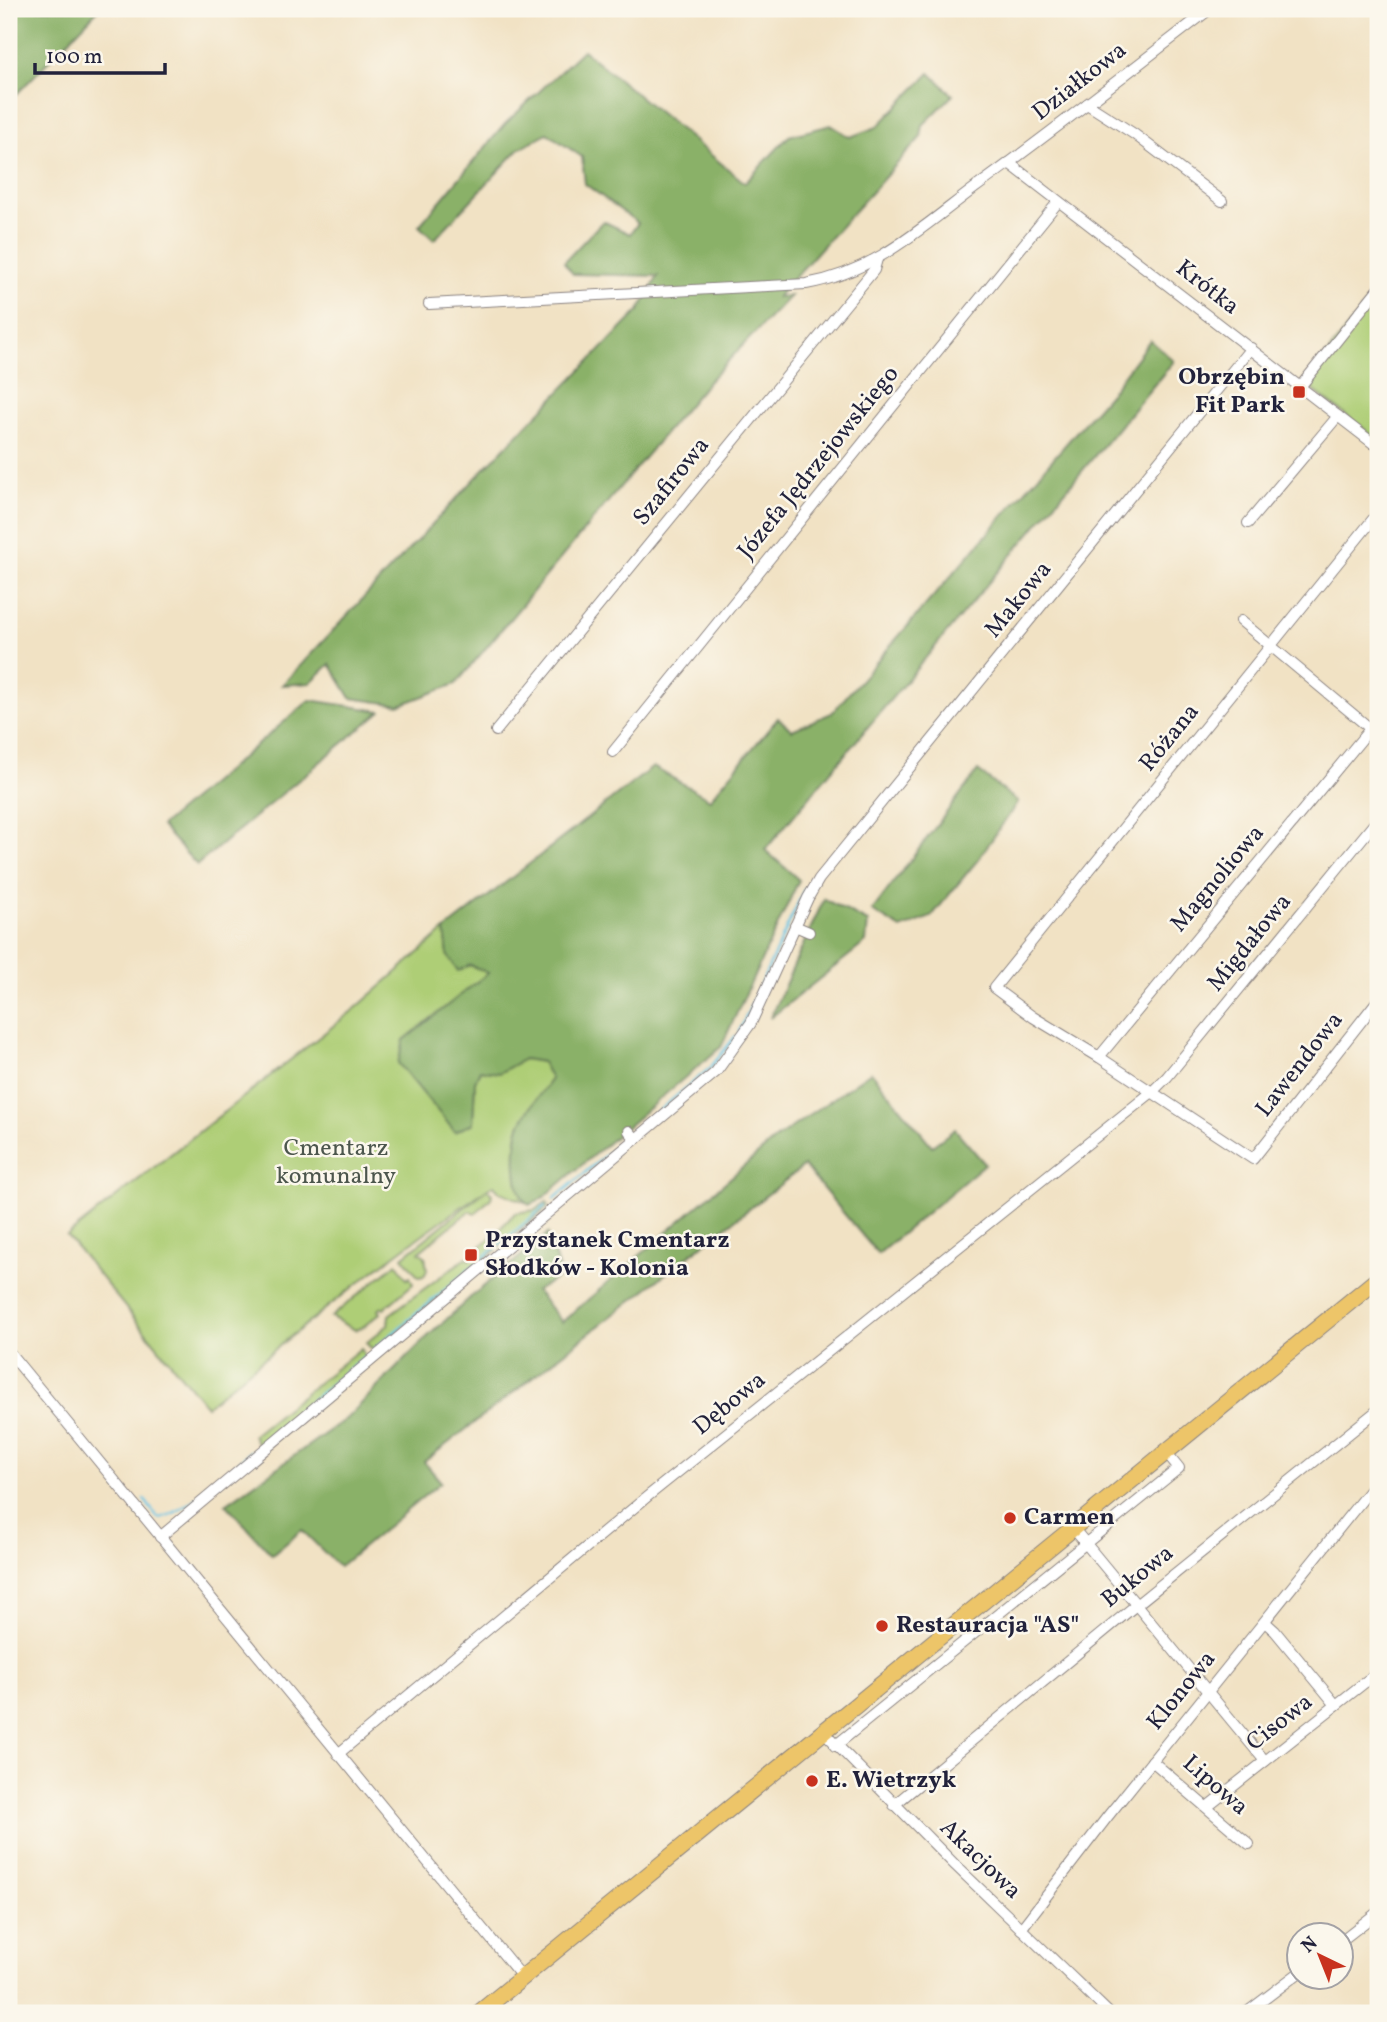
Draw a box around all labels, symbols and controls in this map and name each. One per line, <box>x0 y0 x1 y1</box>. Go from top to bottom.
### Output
scale bar <box>35 32 164 76</box>
street label: Działkowa <box>1026 34 1134 130</box>
text: 100 m <box>46 43 103 72</box>
street label: Krótka <box>1168 252 1246 324</box>
street label: Józefa Jędrzejowskiego <box>730 359 908 567</box>
place label: Obrzębin Fit Park <box>1178 361 1285 423</box>
marker: Obrzębin Fit Park <box>1291 384 1307 400</box>
street label: Szafirowa <box>626 430 718 534</box>
street label: Makowa <box>977 554 1061 646</box>
street label: Różana <box>1132 697 1208 779</box>
street label: Magnoliowa <box>1163 818 1273 940</box>
street label: Migdałowa <box>1200 887 1300 999</box>
street label: Lawendowa <box>1248 1005 1352 1125</box>
park label: Cmentarz komunalny <box>276 1132 396 1194</box>
place label: Przystanek Cmentarz Słodków - Kolonia <box>485 1224 729 1286</box>
marker: Przystanek Cmentarz Słodków - Kolonia <box>463 1247 479 1263</box>
street label: Dębowa <box>686 1364 774 1444</box>
place label: Carmen <box>1024 1501 1115 1535</box>
marker: Carmen <box>1002 1510 1018 1526</box>
street label: Bukowa <box>1095 1537 1181 1617</box>
place label: Restauracja "AS" <box>896 1609 1079 1643</box>
marker: Restauracja "AS" <box>874 1618 890 1634</box>
street label: Klonowa <box>1139 1644 1225 1738</box>
street label: Cisowa <box>1239 1686 1321 1760</box>
street label: Lipowa <box>1175 1748 1255 1824</box>
place label: E. Wietrzyk <box>826 1764 957 1798</box>
marker: E. Wietrzyk <box>804 1773 820 1789</box>
street label: Akacjowa <box>931 1812 1029 1908</box>
north arrow <box>1286 1920 1356 1990</box>
text: N <box>1296 1931 1324 1959</box>

